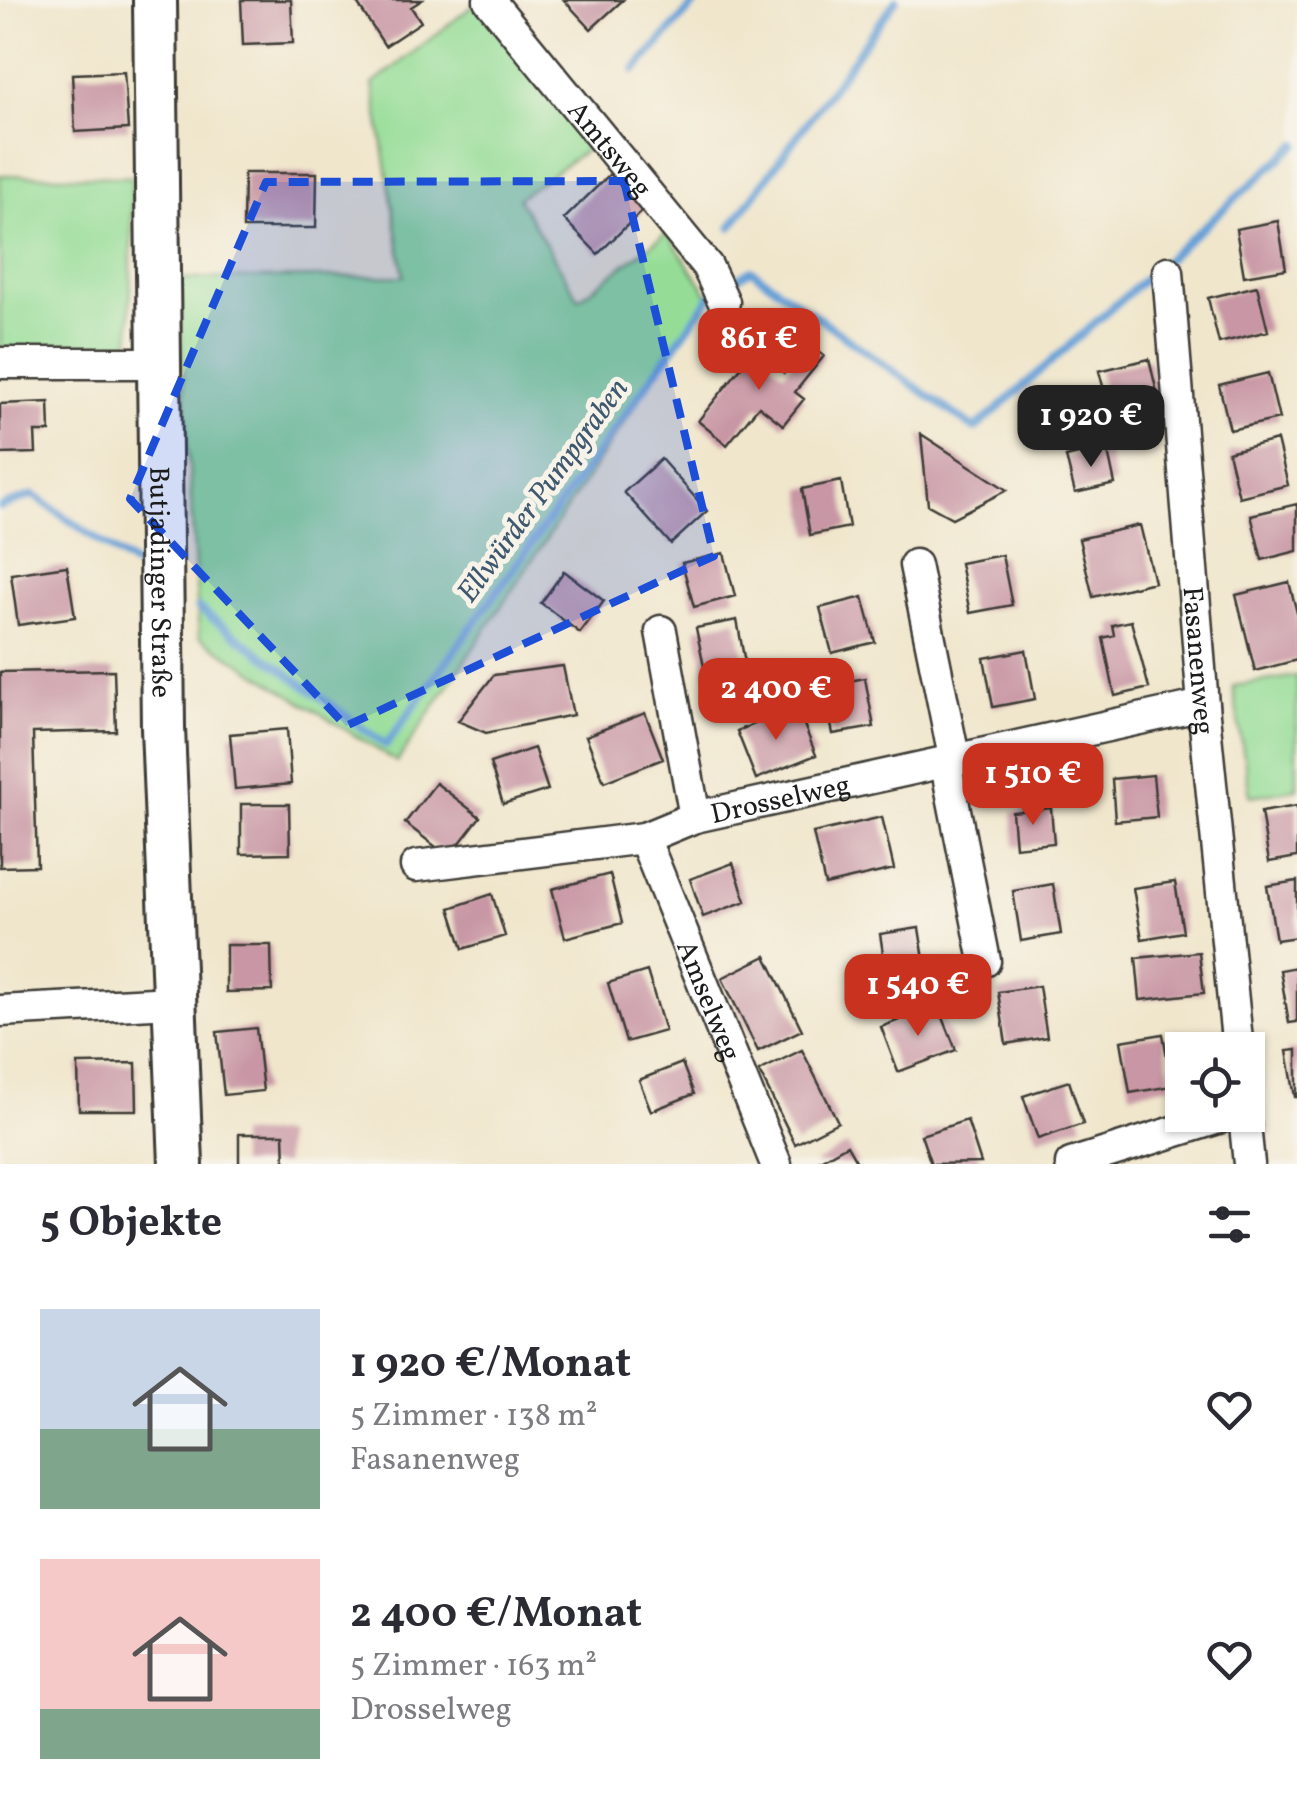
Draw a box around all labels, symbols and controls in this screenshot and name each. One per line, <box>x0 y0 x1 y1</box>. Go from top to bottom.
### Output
street label: Amtsweg <box>557 93 660 207</box>
pin: 861 € <box>689 308 829 393</box>
text: 861 € <box>720 318 798 362</box>
water label: Ellwürder Pumpgraben <box>448 370 639 612</box>
pin: 1 920 € <box>999 385 1183 470</box>
text: 1 920 € <box>1039 395 1143 439</box>
street label: Butjadinger Straße <box>138 466 180 698</box>
street label: Fasanenweg <box>1171 585 1223 737</box>
pin: 2 400 € <box>684 658 868 743</box>
text: 2 400 € <box>720 668 832 712</box>
pin: 1 510 € <box>941 743 1125 828</box>
text: 1 510 € <box>984 753 1082 797</box>
street label: Drosselweg <box>707 766 854 835</box>
street label: Amselweg <box>665 935 749 1067</box>
pin: 1 540 € <box>826 954 1010 1039</box>
text: 1 540 € <box>866 964 970 1008</box>
map controls <box>1165 1032 1265 1132</box>
button: locate <box>1165 1032 1265 1132</box>
text: 5 Objekte <box>40 1195 222 1254</box>
icon: filters <box>1202 1197 1257 1252</box>
text: 1 920 €/Monat <box>350 1336 631 1395</box>
icon: home <box>120 1349 240 1469</box>
icon: heart <box>1202 1382 1257 1437</box>
text: 5 Zimmer · 138 m² <box>350 1395 598 1439</box>
text: Fasanenweg <box>350 1439 520 1483</box>
text: 2 400 €/Monat <box>350 1586 642 1645</box>
icon: home <box>120 1599 240 1719</box>
icon: heart <box>1202 1632 1257 1687</box>
text: 5 Zimmer · 163 m² <box>350 1645 597 1689</box>
text: Drosselweg <box>350 1689 512 1733</box>

